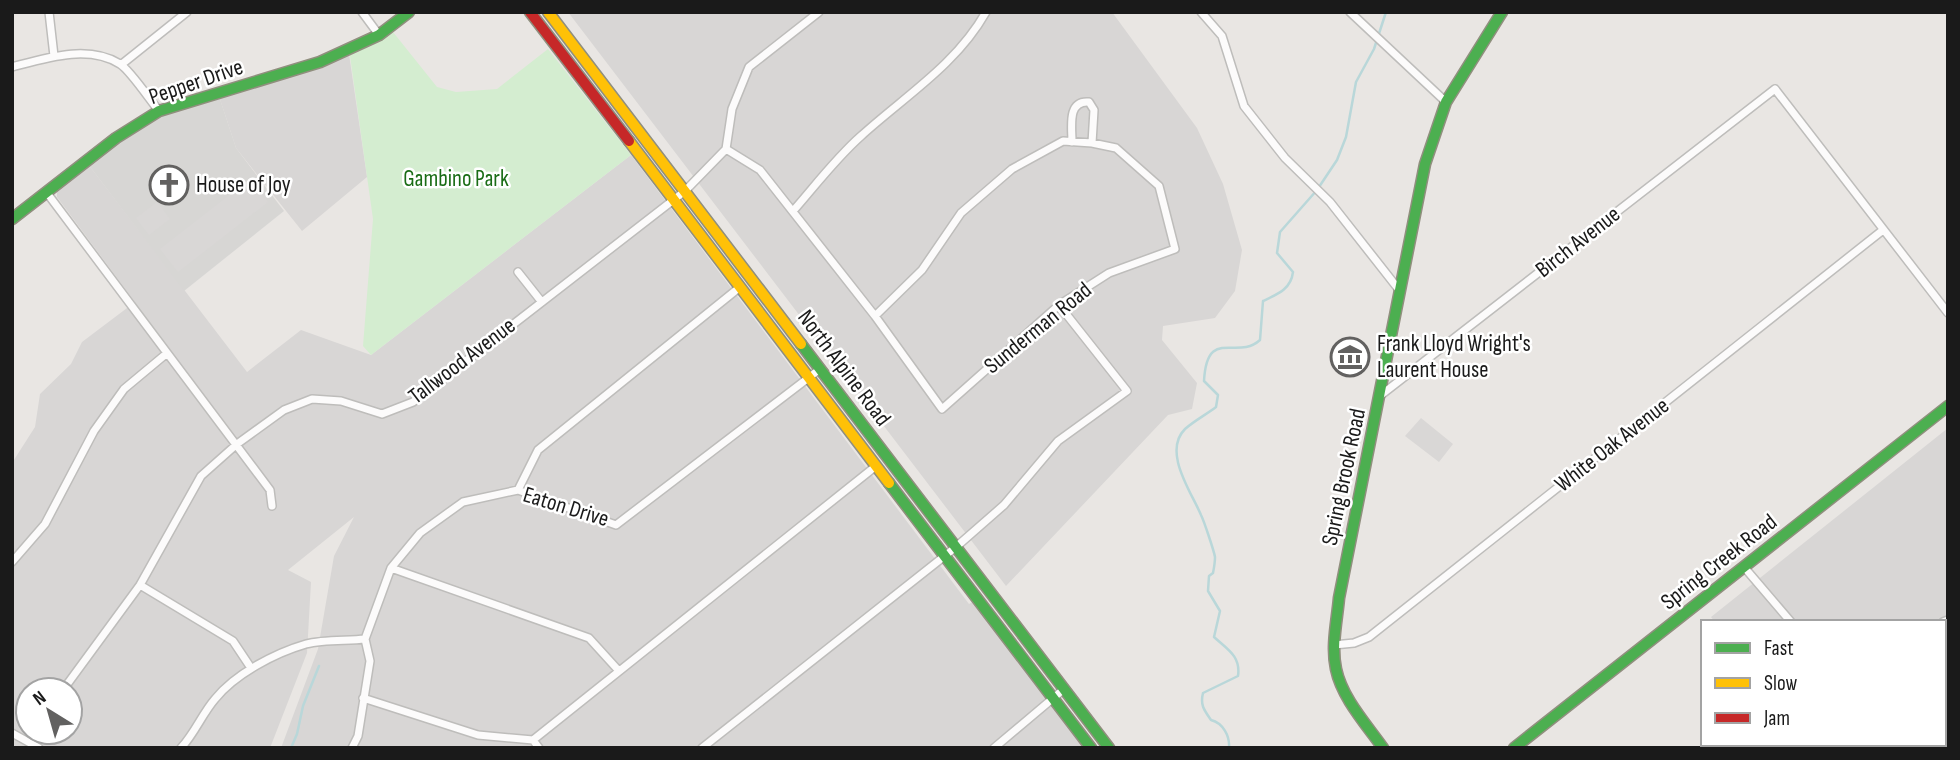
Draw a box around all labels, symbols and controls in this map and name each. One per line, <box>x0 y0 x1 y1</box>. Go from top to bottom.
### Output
street label: Pepper Drive <box>145 53 247 111</box>
church icon: House of Joy <box>148 164 190 206</box>
park label: Gambino Park <box>403 165 509 193</box>
place label: House of Joy <box>196 171 291 199</box>
street label: Birch Avenue <box>1530 200 1626 284</box>
street label: Sunderman Road <box>979 276 1097 380</box>
street label: North Alpine Road <box>791 304 897 432</box>
street label: Tallwood Avenue <box>403 312 521 410</box>
place label: Frank Lloyd Wright's Laurent House <box>1377 330 1531 384</box>
museum icon: Frank Lloyd Wright's Laurent House <box>1329 336 1371 378</box>
street label: White Oak Avenue <box>1549 392 1675 498</box>
street label: Spring Brook Road <box>1316 406 1372 548</box>
street label: Eaton Drive <box>520 481 612 533</box>
street label: Spring Creek Road <box>1655 508 1783 616</box>
legend <box>1701 620 1946 746</box>
text: Fast <box>1764 636 1794 661</box>
text: Slow <box>1764 671 1798 696</box>
north arrow <box>14 676 84 746</box>
text: N <box>29 686 51 711</box>
text: Jam <box>1763 706 1790 731</box>

